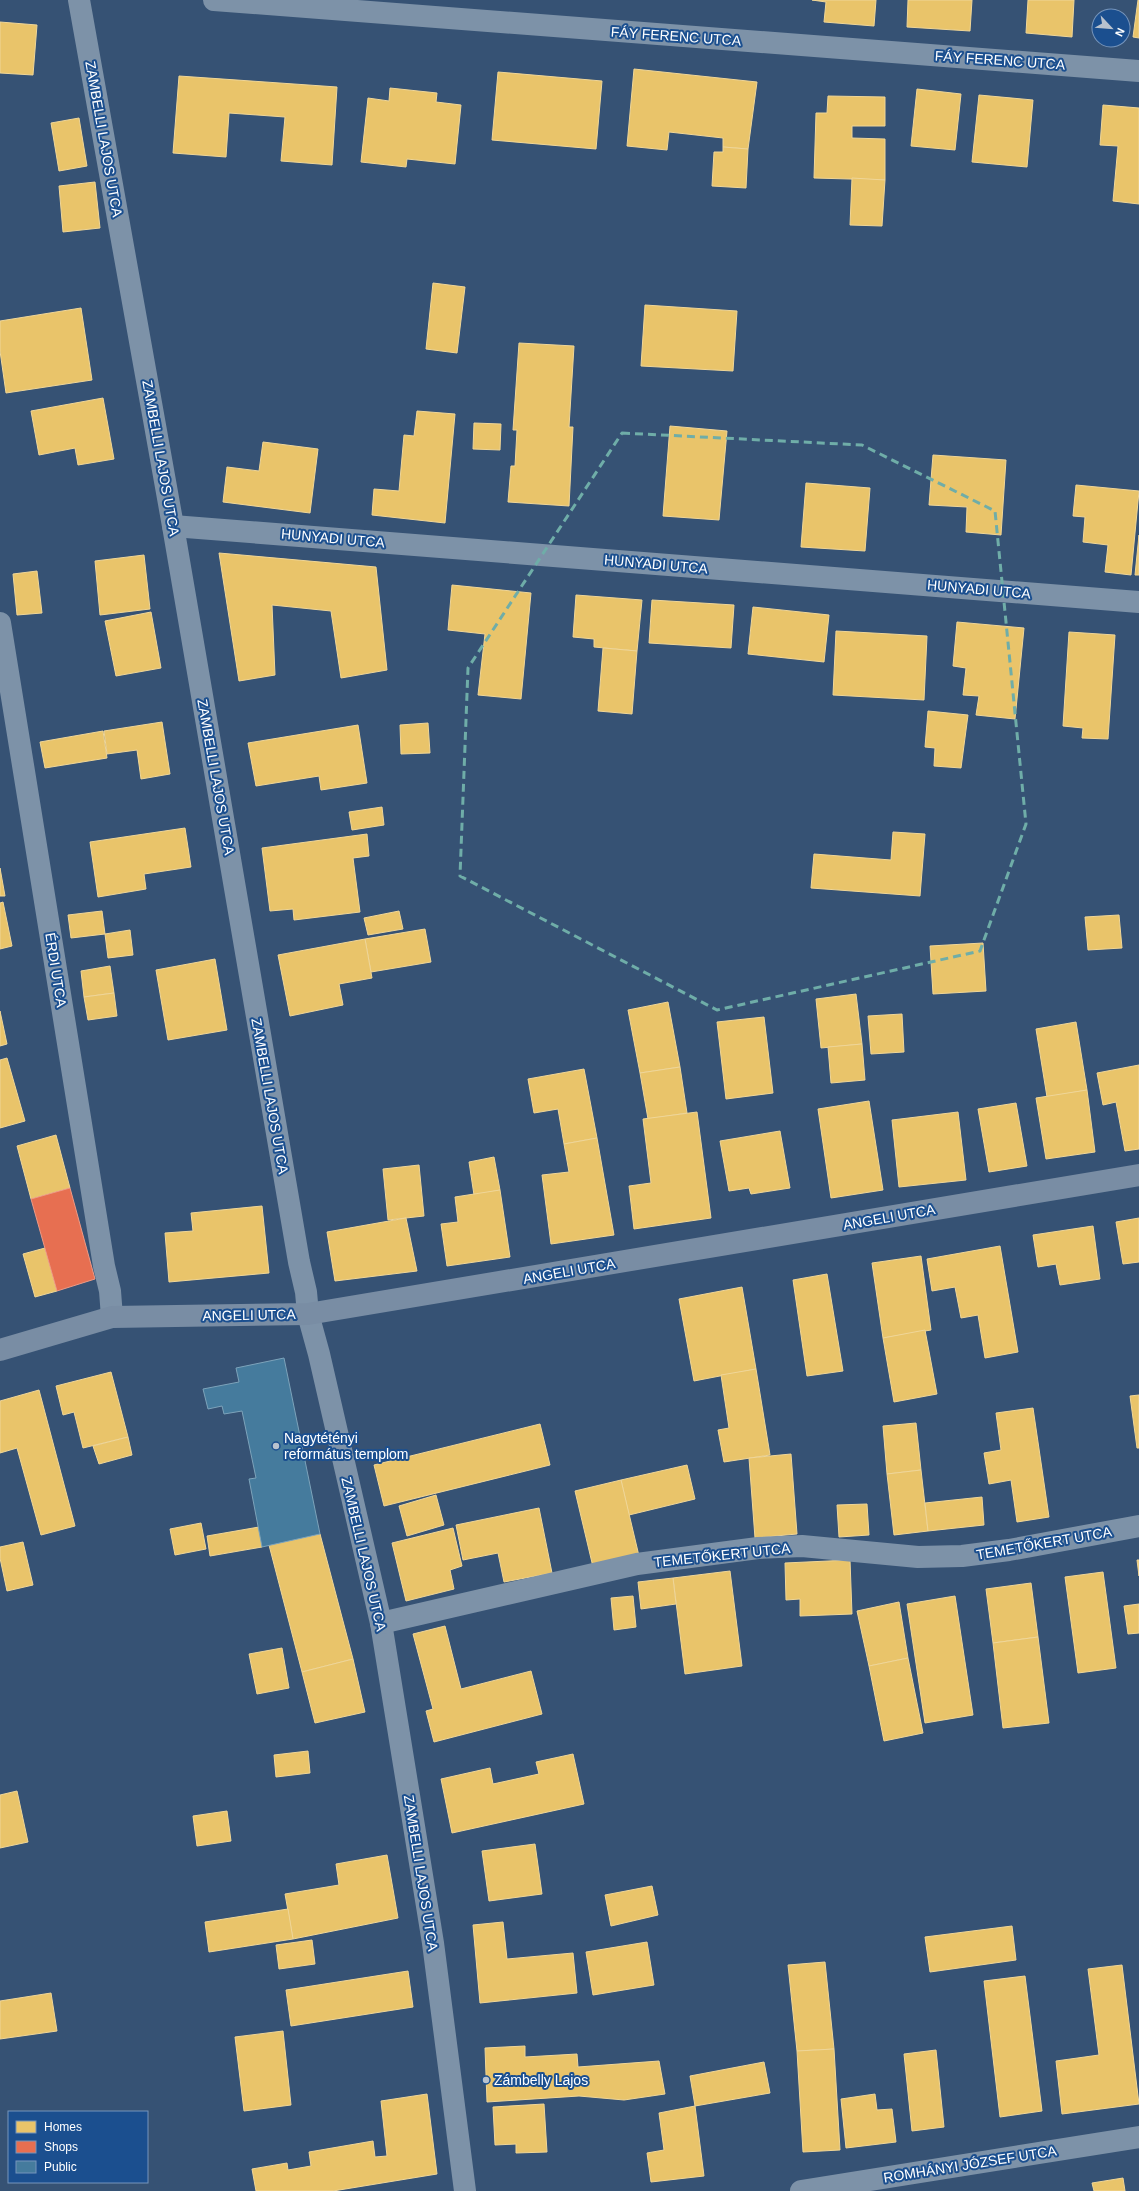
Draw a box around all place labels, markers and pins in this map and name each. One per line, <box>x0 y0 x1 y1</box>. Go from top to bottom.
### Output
place label: Nagytétényi református templom <box>284 1430 408 1462</box>
marker: Nagytétényi református templom <box>271 1441 281 1451</box>
place label: Zámbelly Lajos <box>494 2072 588 2088</box>
marker: Zámbelly Lajos <box>481 2075 491 2085</box>

